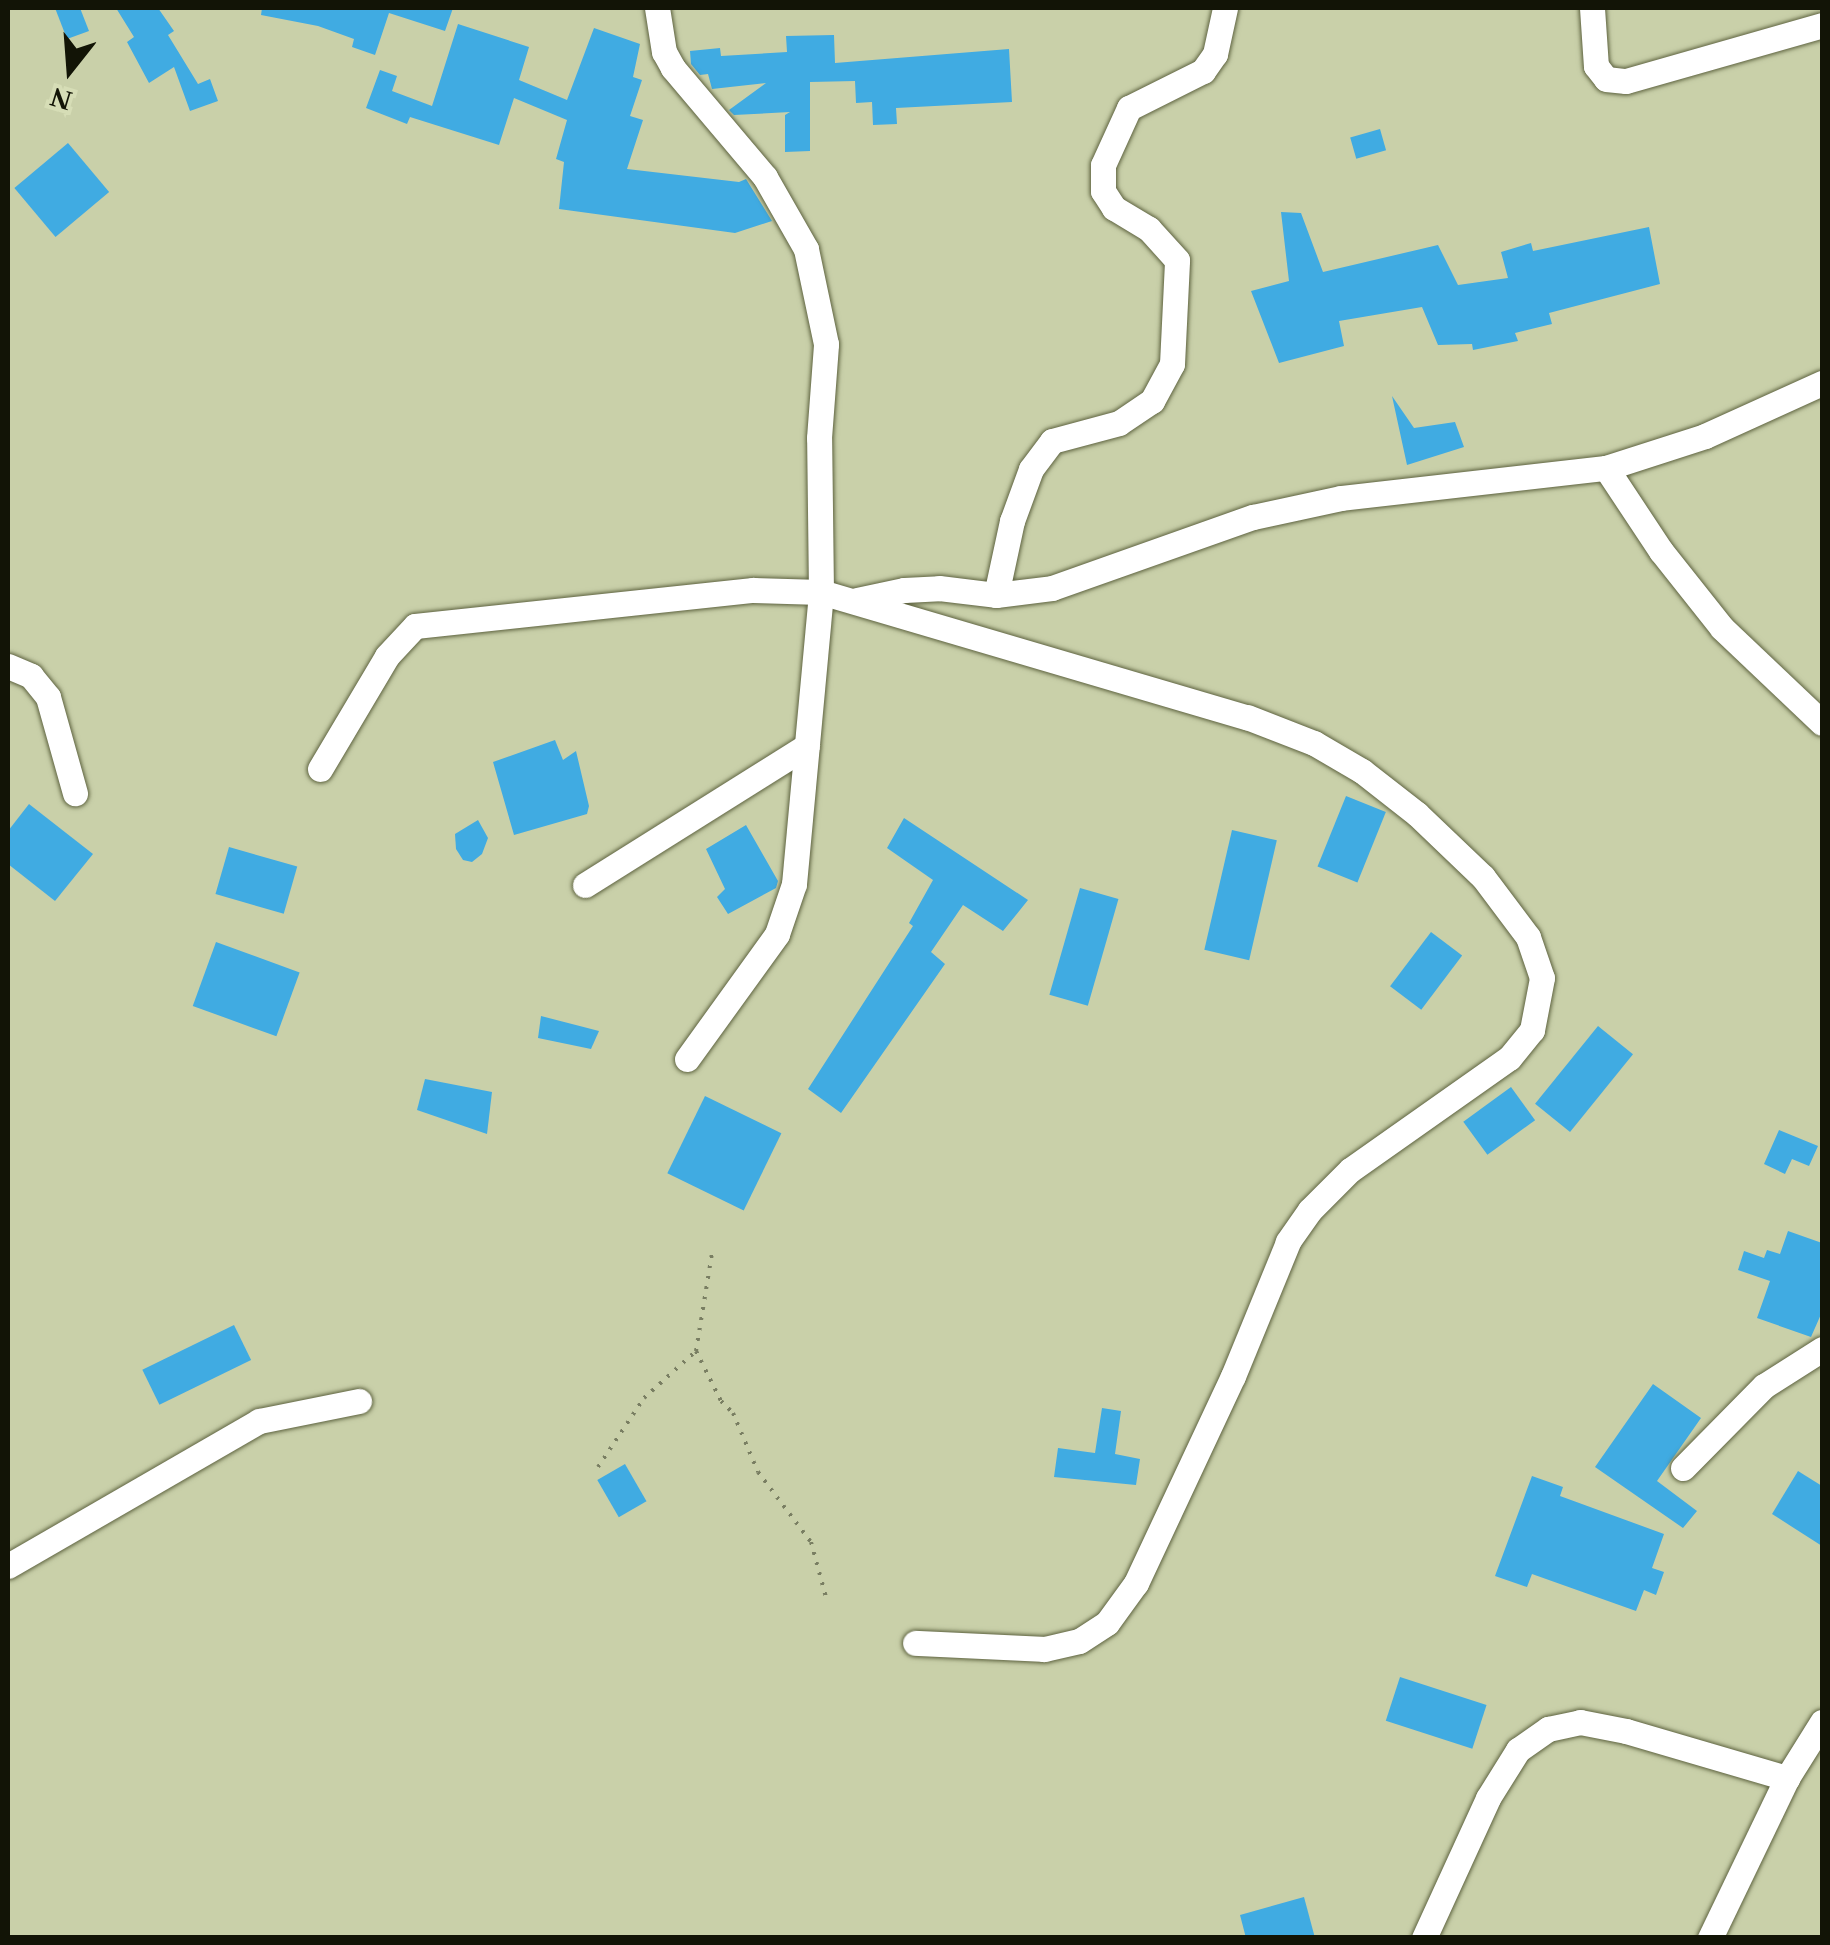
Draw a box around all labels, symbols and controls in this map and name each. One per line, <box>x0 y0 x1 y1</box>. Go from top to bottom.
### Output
north arrow <box>20 20 120 120</box>
text: N <box>47 81 75 117</box>

